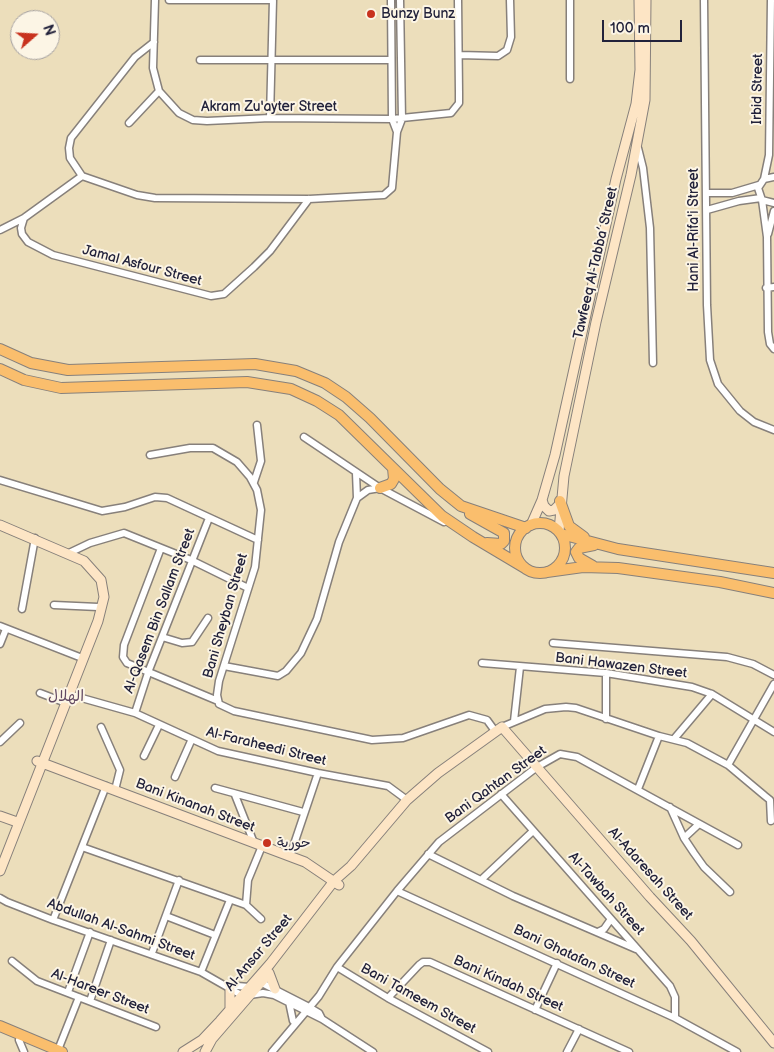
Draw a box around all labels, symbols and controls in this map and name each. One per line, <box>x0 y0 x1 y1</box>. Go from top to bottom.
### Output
place label: Bunzy Bunz <box>381 6 455 22</box>
marker: Bunzy Bunz <box>365 8 377 20</box>
north arrow <box>10 10 60 60</box>
scale bar <box>604 10 684 42</box>
text: 100 m <box>610 19 650 38</box>
text: N <box>39 23 58 38</box>
street label: Irbid Street <box>749 53 767 125</box>
street label: Akram Zu'ayter Street <box>201 99 337 115</box>
street label: Hani Al-Rifa'i Street <box>686 168 702 292</box>
street label: Tawfeeq Al-Tabba’ Street <box>570 185 622 341</box>
street label: Jamal Asfour Street <box>80 242 204 290</box>
street label: Al-Qasem Bin Sallam Street <box>121 526 199 696</box>
street label: Bani Sheyban Street <box>200 552 252 680</box>
street label: Bani Hawazen Street <box>554 650 688 682</box>
district label: الهلال <box>48 688 84 706</box>
street label: Al-Faraheedi Street <box>204 724 328 770</box>
street label: Bani Qahtan Street <box>442 743 550 827</box>
street label: Bani Kinanah Street <box>133 776 257 836</box>
street label: Al-Adaresah Street <box>604 824 696 924</box>
place label: حورية <box>277 835 311 851</box>
marker: حورية <box>261 837 273 849</box>
street label: Al-Tawbah Street <box>564 849 648 939</box>
street label: Abdullah Al-Sahmi Street <box>45 895 197 965</box>
street label: Al-Ansar Street <box>222 911 296 995</box>
street label: Bani Ghatafan Street <box>511 921 637 993</box>
street label: Bani Kindah Street <box>450 952 566 1016</box>
street label: Bani Tameem Street <box>357 960 479 1038</box>
street label: Al-Hareer Street <box>49 966 151 1018</box>

